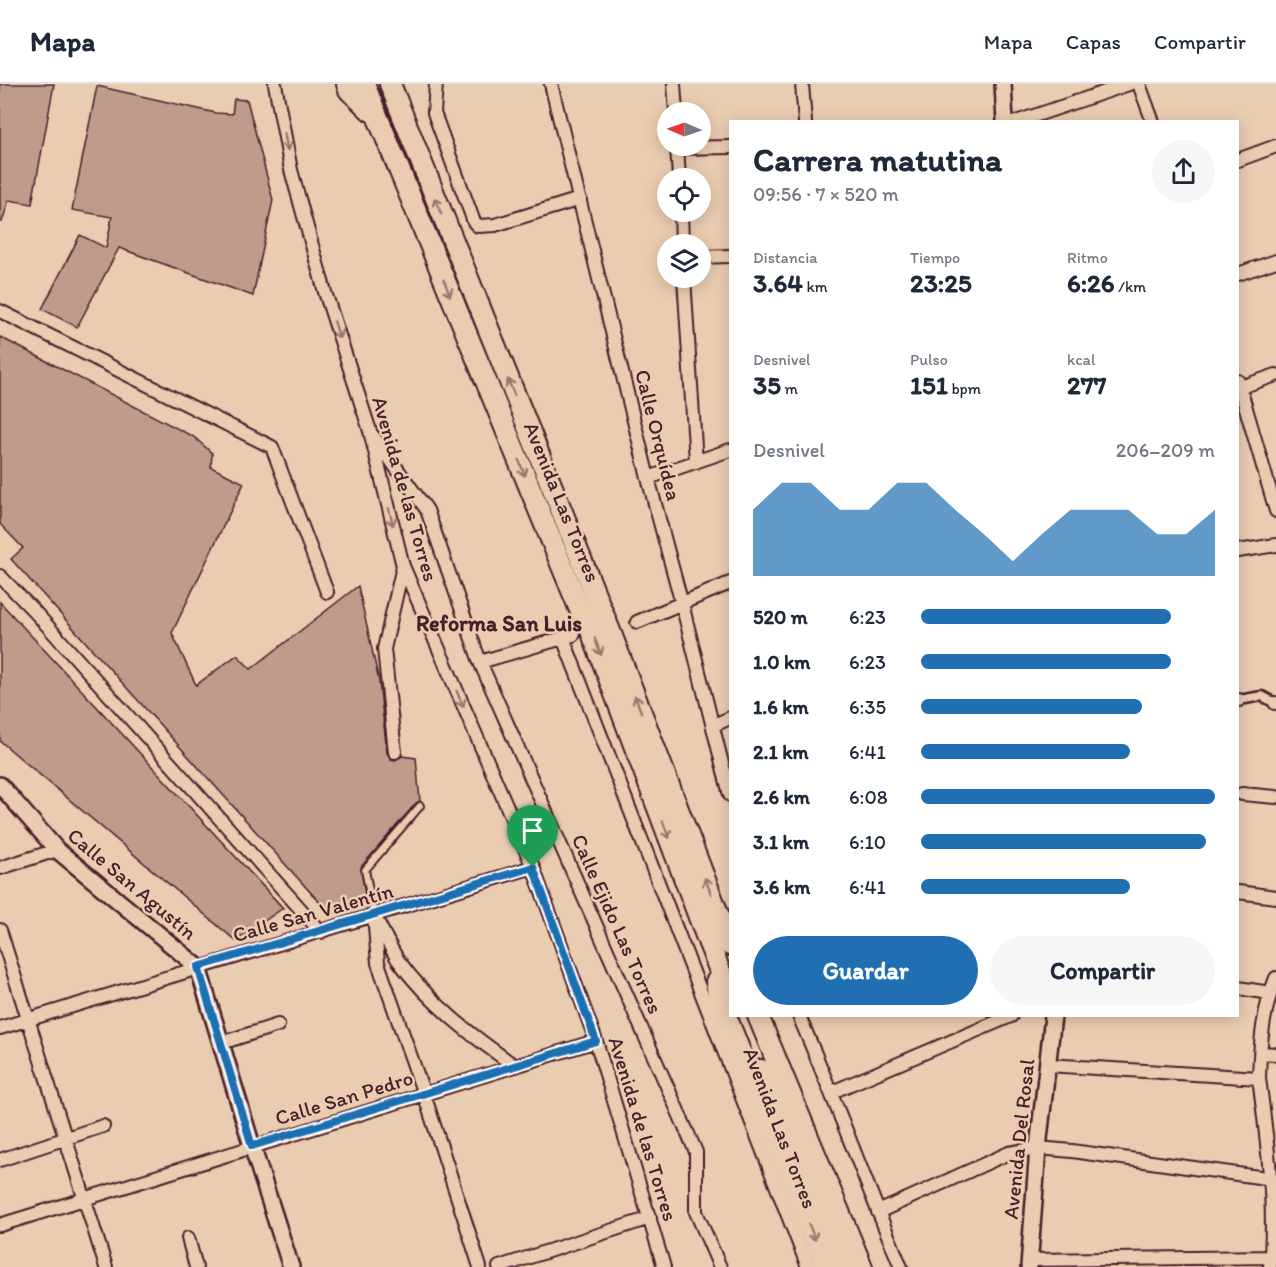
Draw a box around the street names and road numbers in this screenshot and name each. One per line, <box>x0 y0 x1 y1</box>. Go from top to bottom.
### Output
street label: Calle Orquídea <box>630 367 687 503</box>
street label: Avenida de las Torres <box>367 393 444 584</box>
street label: Avenida Las Torres <box>519 418 606 585</box>
street label: Calle San Agustín <box>63 822 202 945</box>
street label: Calle Ejido Las Torres <box>567 830 668 1017</box>
street label: Calle San Valentín <box>230 878 396 947</box>
street label: Avenida de las Torres <box>604 1034 683 1224</box>
street label: Avenida Las Torres <box>738 1044 823 1212</box>
street label: Avenida Del Rosal <box>998 1058 1039 1220</box>
street label: Calle San Pedro <box>272 1065 416 1130</box>

